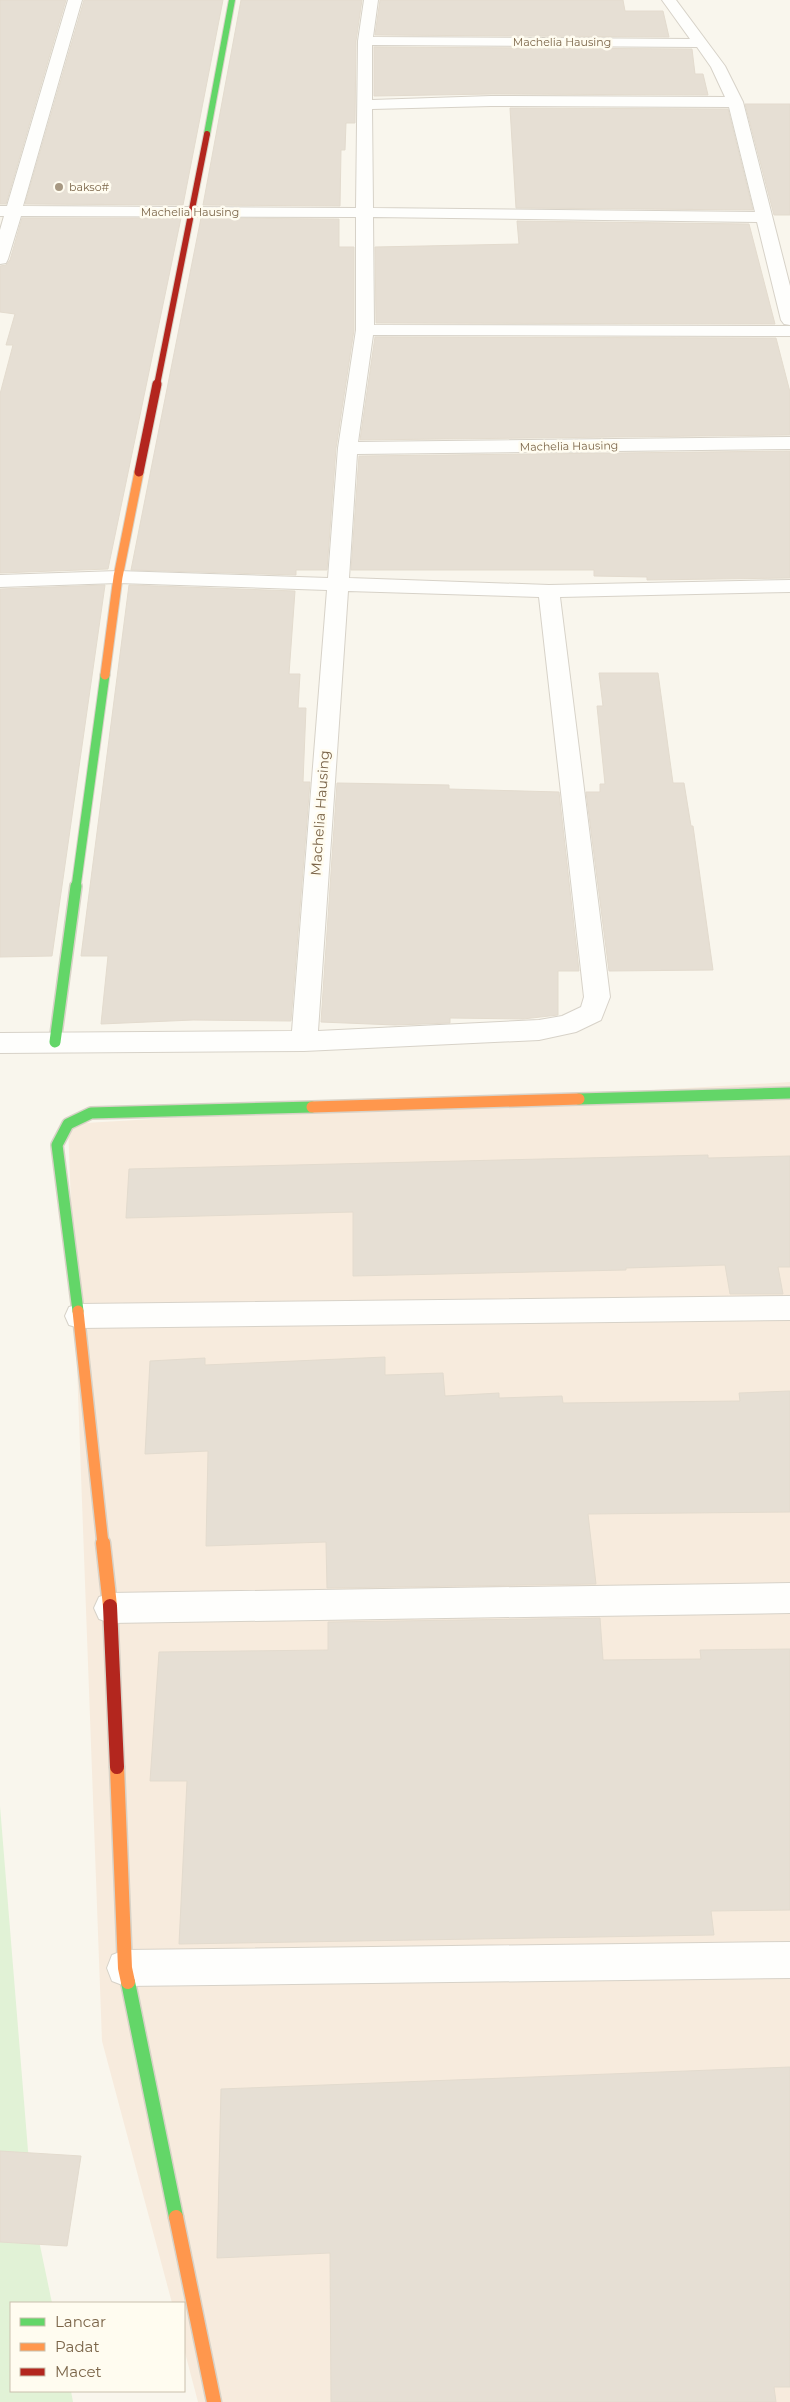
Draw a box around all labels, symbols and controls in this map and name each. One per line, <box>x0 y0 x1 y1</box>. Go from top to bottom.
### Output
street label: Machelia Hausing <box>513 35 611 49</box>
place label: bakso# <box>69 180 110 194</box>
marker: bakso# <box>53 181 65 193</box>
street label: Machelia Hausing <box>141 205 239 219</box>
street label: Machelia Hausing <box>520 438 618 454</box>
street label: Machelia Hausing <box>307 750 333 876</box>
legend <box>10 2302 185 2392</box>
text: Lancar <box>55 2312 106 2331</box>
text: Padat <box>55 2337 100 2356</box>
text: Macet <box>55 2362 102 2381</box>

